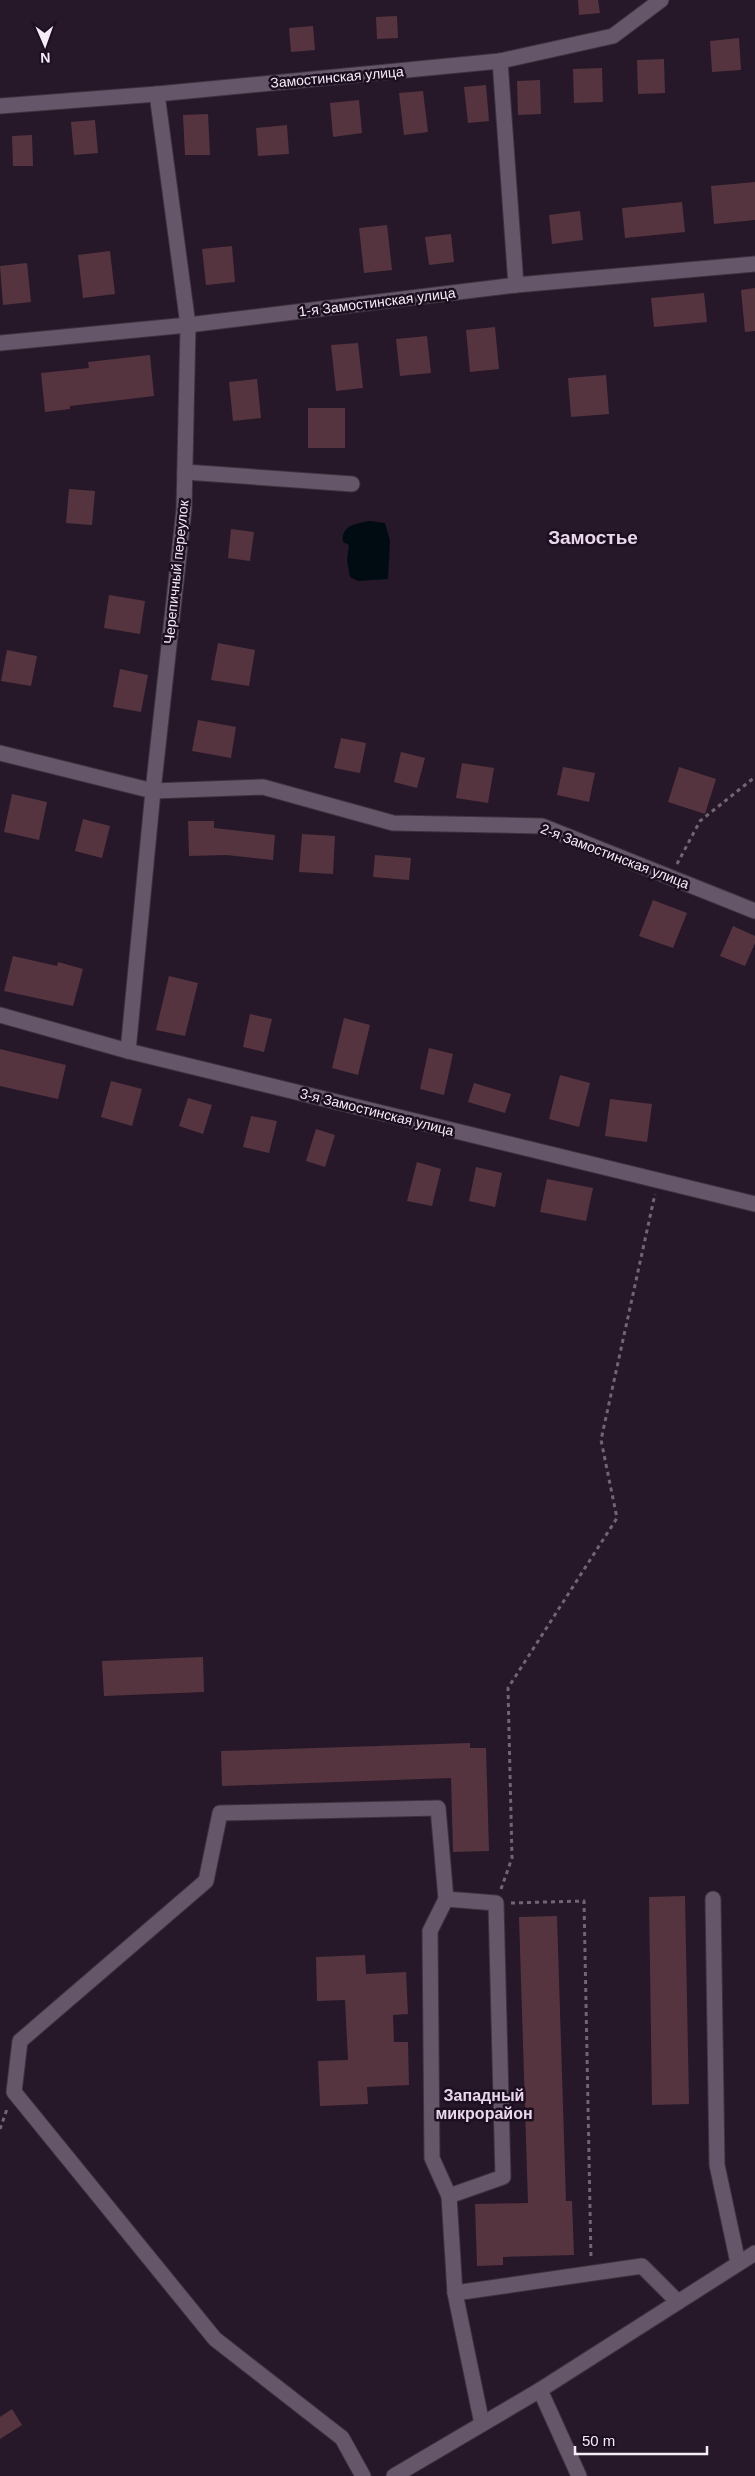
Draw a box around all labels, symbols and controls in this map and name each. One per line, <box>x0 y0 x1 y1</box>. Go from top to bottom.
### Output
north arrow <box>20 20 70 70</box>
text: N <box>40 50 51 66</box>
street label: Замостинская улица <box>270 63 405 91</box>
street label: 1-я Замостинская улица <box>298 284 456 320</box>
street label: Черепичный переулок <box>160 498 192 645</box>
district label: Замостье <box>548 527 638 548</box>
street label: 2-я Замостинская улица <box>539 820 692 892</box>
street label: 3-я Замостинская улица <box>299 1085 456 1139</box>
district label: Западный микрорайон <box>435 2087 533 2122</box>
scale bar <box>575 2424 708 2456</box>
text: 50 m <box>582 2432 615 2449</box>

